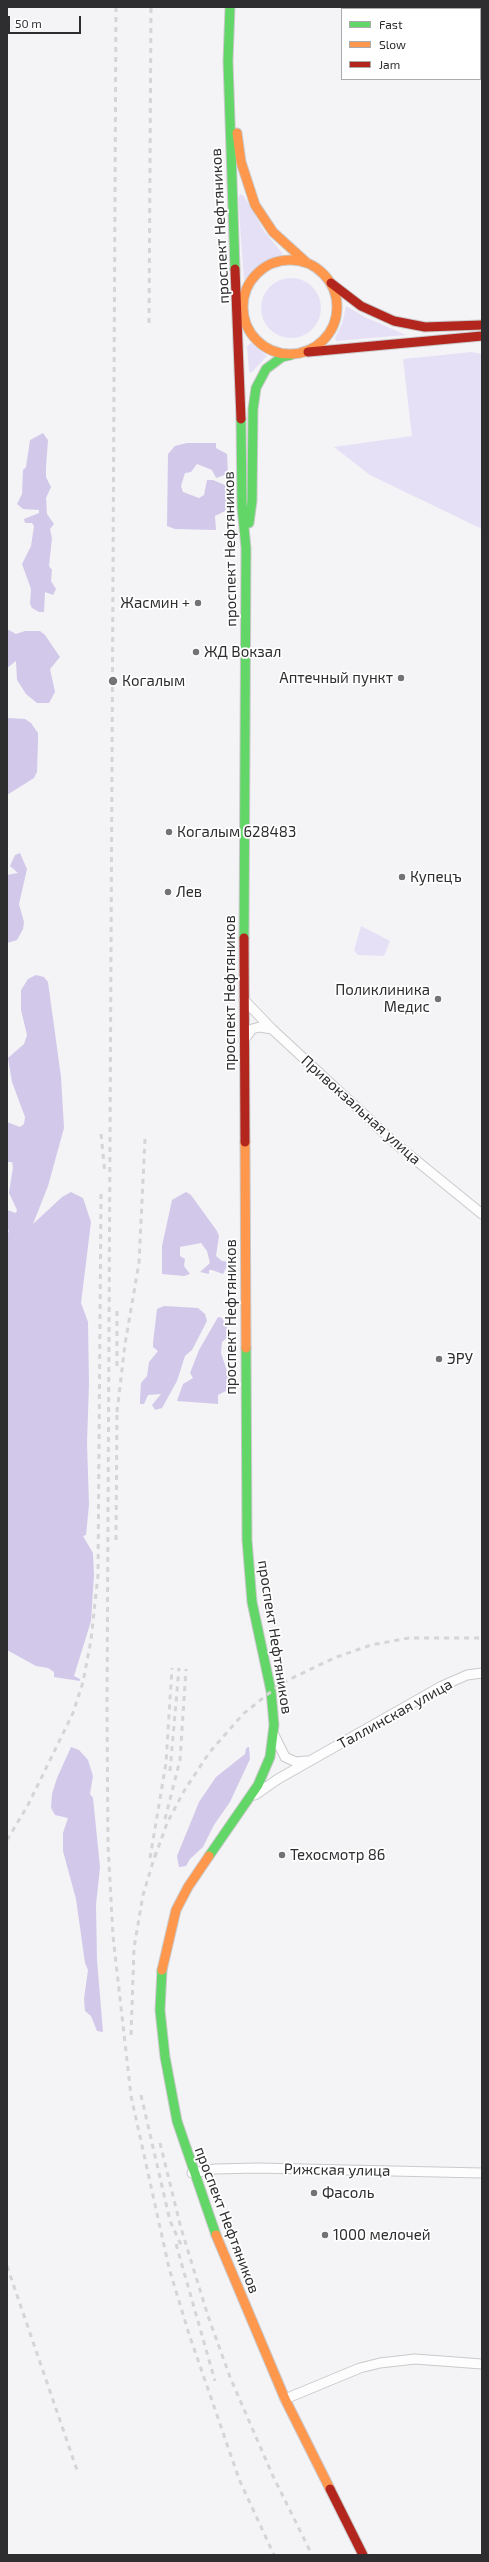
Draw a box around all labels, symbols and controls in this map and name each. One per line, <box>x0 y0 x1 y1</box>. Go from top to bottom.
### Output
scale bar <box>10 8 83 34</box>
legend <box>341 8 481 80</box>
text: 50 m <box>15 16 42 30</box>
text: Fast <box>379 17 402 31</box>
text: Slow <box>379 37 406 51</box>
text: Jam <box>379 57 400 71</box>
street label: проспект Нефтяников <box>207 148 233 304</box>
street label: проспект Нефтяников <box>220 471 240 627</box>
place label: Жасмин + <box>120 594 190 612</box>
marker: Жасмин + <box>193 598 203 608</box>
place label: ЖД Вокзал <box>204 643 281 661</box>
marker: ЖД Вокзал <box>191 647 201 657</box>
place label: Аптечный пункт <box>279 669 393 687</box>
place label: Когалым <box>122 672 185 690</box>
marker: Аптечный пункт <box>396 673 406 683</box>
marker: Когалым <box>107 675 119 687</box>
place label: Когалым 628483 <box>177 823 296 841</box>
marker: Когалым 628483 <box>164 827 174 837</box>
place label: Купецъ <box>410 868 462 886</box>
marker: Купецъ <box>397 872 407 882</box>
place label: Лев <box>176 883 202 901</box>
marker: Лев <box>163 887 173 897</box>
street label: проспект Нефтяников <box>221 915 239 1071</box>
place label: Поликлиника Медис <box>335 981 430 1016</box>
marker: Поликлиника Медис <box>433 994 443 1004</box>
street label: Привокзальная улица <box>297 1052 425 1168</box>
street label: проспект Нефтяников <box>222 1239 240 1395</box>
place label: ЭРУ <box>447 1350 473 1368</box>
marker: ЭРУ <box>434 1354 444 1364</box>
street label: проспект Нефтяников <box>254 1559 296 1715</box>
street label: Таллинская улица <box>334 1675 456 1753</box>
place label: Техосмотр 86 <box>290 1846 385 1864</box>
marker: Техосмотр 86 <box>277 1850 287 1860</box>
street label: проспект Нефтяников <box>191 2144 263 2296</box>
street label: Рижская улица <box>284 2160 390 2180</box>
place label: Фасоль <box>322 2184 374 2202</box>
marker: Фасоль <box>309 2188 319 2198</box>
place label: 1000 мелочей <box>333 2226 431 2244</box>
marker: 1000 мелочей <box>320 2230 330 2240</box>

